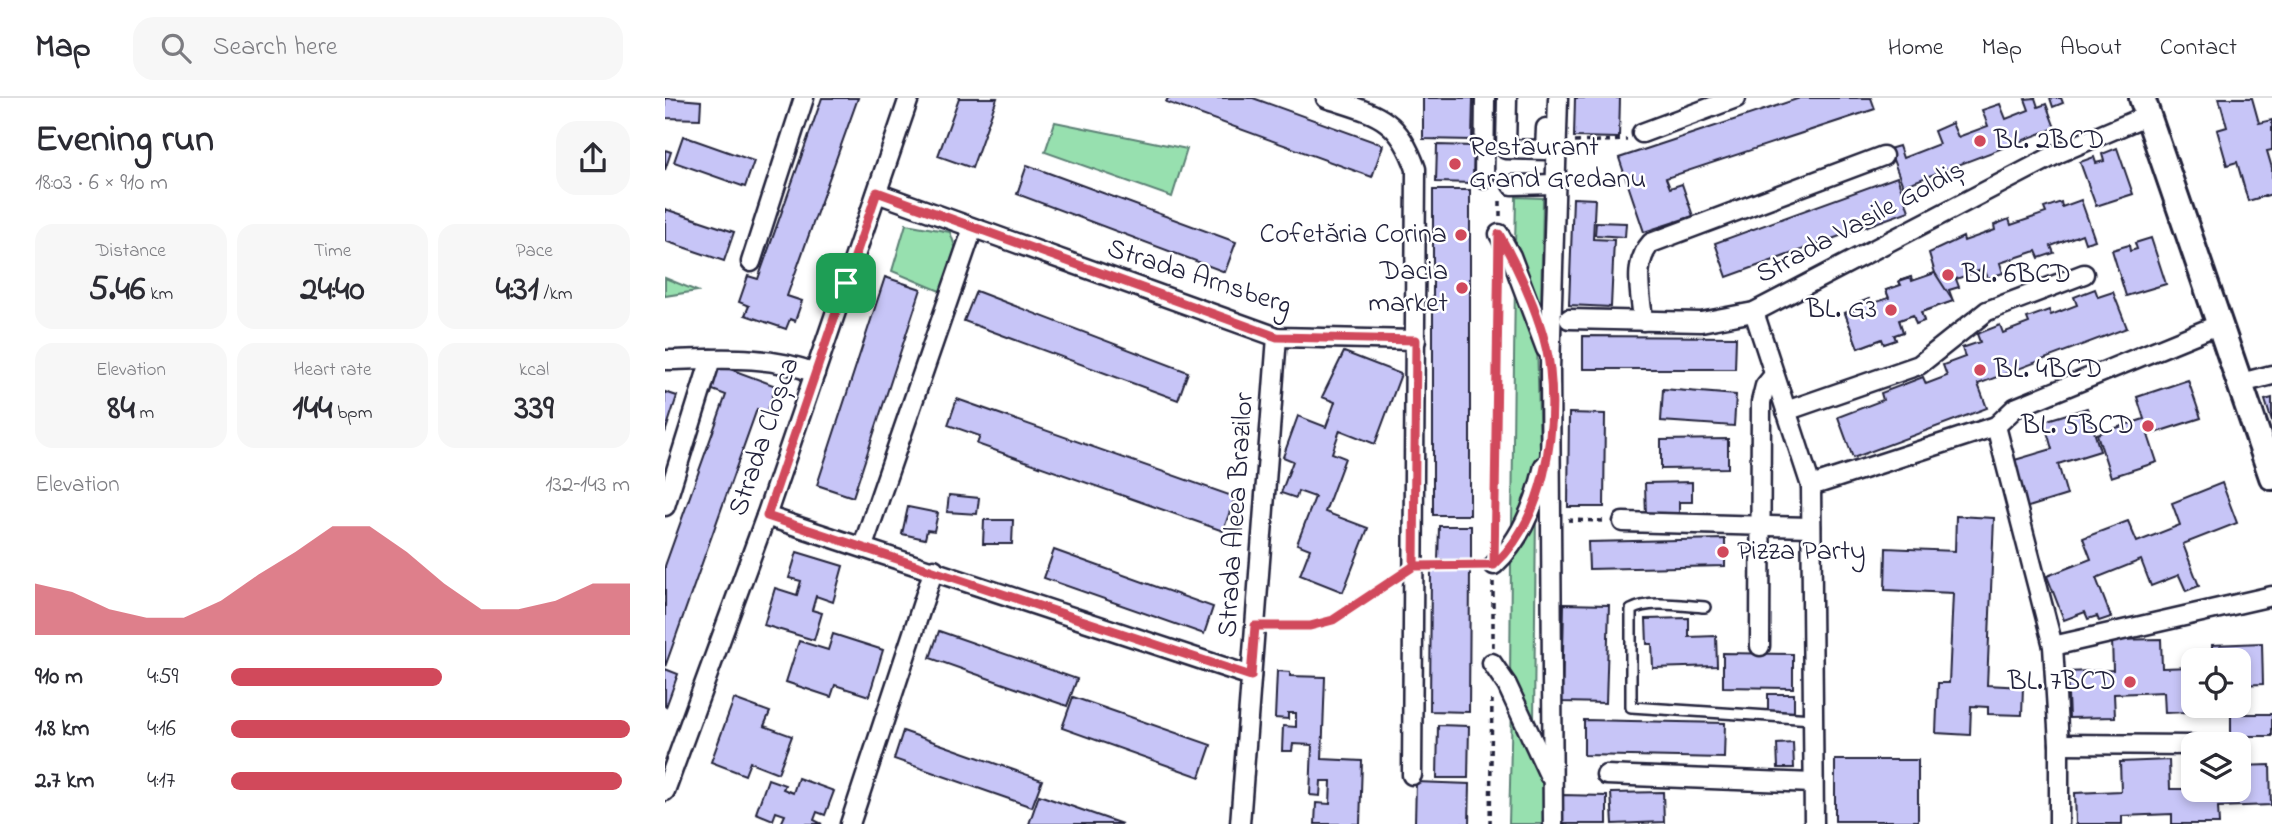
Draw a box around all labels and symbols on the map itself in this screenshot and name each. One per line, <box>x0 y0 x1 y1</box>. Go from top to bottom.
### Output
place label: BL. 2BCD <box>1993 121 2105 162</box>
place label: Restaurant Grand Gredanu <box>1469 128 1646 201</box>
marker: BL. 2BCD <box>1972 133 1988 149</box>
street label: Strada Vasile Goldiș <box>1749 150 1973 296</box>
marker: Restaurant Grand Gredanu <box>1447 156 1463 172</box>
place label: Cofetăria Corina <box>1260 215 1447 256</box>
marker: Cofetăria Corina <box>1453 227 1469 243</box>
street label: Strada Arnsberg <box>1102 229 1296 327</box>
place label: Dacia market <box>1368 252 1448 325</box>
pin <box>816 253 876 313</box>
place label: BL. 6BCD <box>1961 255 2071 296</box>
marker: BL. 6BCD <box>1940 267 1956 283</box>
marker: Dacia market <box>1454 280 1470 296</box>
place label: BL. G3 <box>1805 290 1877 331</box>
marker: BL. G3 <box>1883 302 1899 318</box>
place label: BL. 4BCD <box>1993 350 2102 391</box>
street label: Strada Cloșca <box>719 352 811 522</box>
marker: BL. 4BCD <box>1972 362 1988 378</box>
street label: Strada Aleea Brazilor <box>1208 391 1266 639</box>
place label: BL. 5BCD <box>2020 406 2134 447</box>
marker: BL. 5BCD <box>2140 418 2156 434</box>
place label: Pizza Party <box>1737 532 1865 573</box>
marker: Pizza Party <box>1715 544 1731 560</box>
place label: BL. 7BCD <box>2007 662 2116 703</box>
marker: BL. 7BCD <box>2122 674 2138 690</box>

